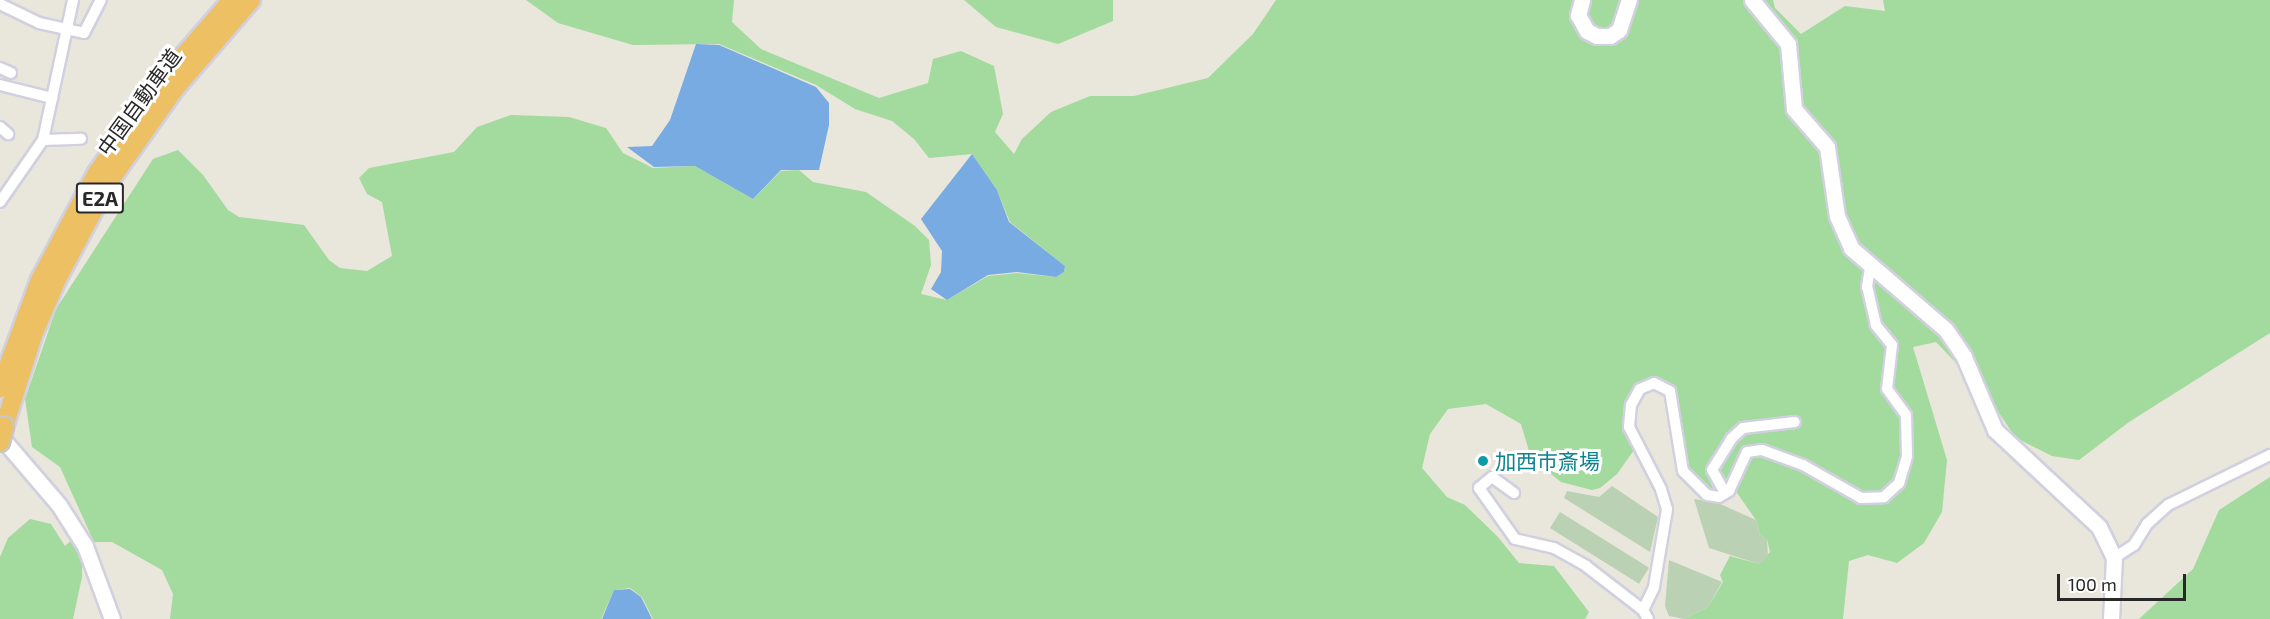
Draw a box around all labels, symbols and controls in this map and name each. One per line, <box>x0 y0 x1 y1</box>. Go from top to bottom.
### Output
street label: 中国自動車道 <box>92 44 186 160</box>
road number: E2A <box>74 181 126 215</box>
place label: 加西市斎場 <box>1495 448 1600 474</box>
marker: 加西市斎場 <box>1476 454 1490 468</box>
scale bar <box>2060 562 2189 600</box>
text: 100 m <box>2068 573 2117 595</box>

